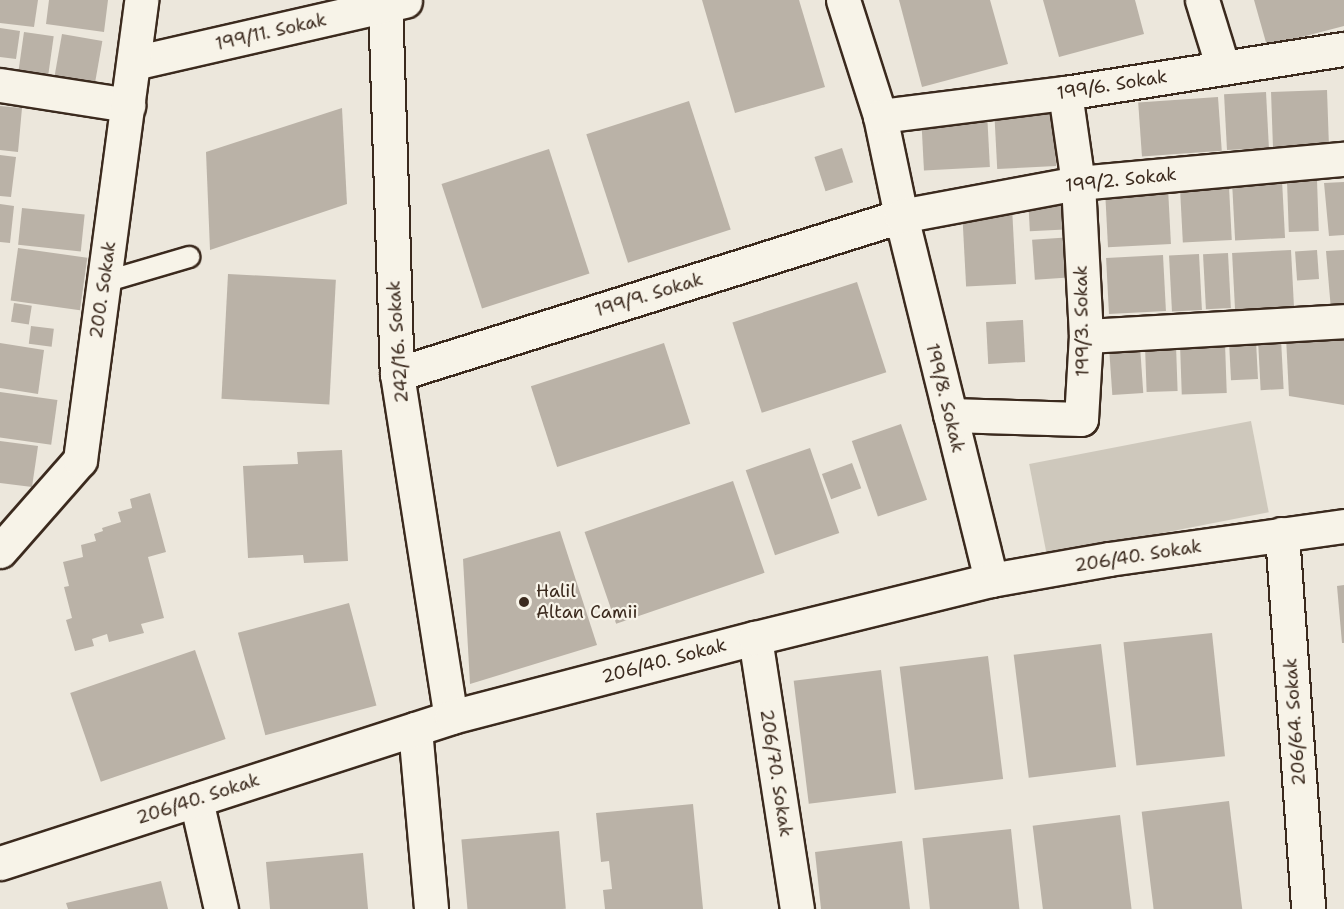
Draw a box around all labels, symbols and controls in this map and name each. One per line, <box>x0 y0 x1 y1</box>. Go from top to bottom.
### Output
street label: 199/11. Sokak <box>213 9 329 55</box>
street label: 199/6. Sokak <box>1055 66 1169 104</box>
street label: 199/2. Sokak <box>1064 163 1178 197</box>
street label: 200. Sokak <box>85 240 121 340</box>
street label: 199/3. Sokak <box>1070 265 1094 377</box>
street label: 199/9. Sokak <box>592 268 706 322</box>
street label: 242/16. Sokak <box>383 280 413 404</box>
street label: 199/8. Sokak <box>921 341 969 455</box>
street label: 206/40. Sokak <box>1073 535 1203 577</box>
place label: Halil Altan Camii <box>536 581 638 624</box>
marker: Halil Altan Camii <box>517 595 531 609</box>
street label: 206/40. Sokak <box>599 634 729 688</box>
street label: 206/64. Sokak <box>1280 657 1310 787</box>
street label: 206/70. Sokak <box>755 708 797 838</box>
street label: 206/40. Sokak <box>134 769 262 829</box>

